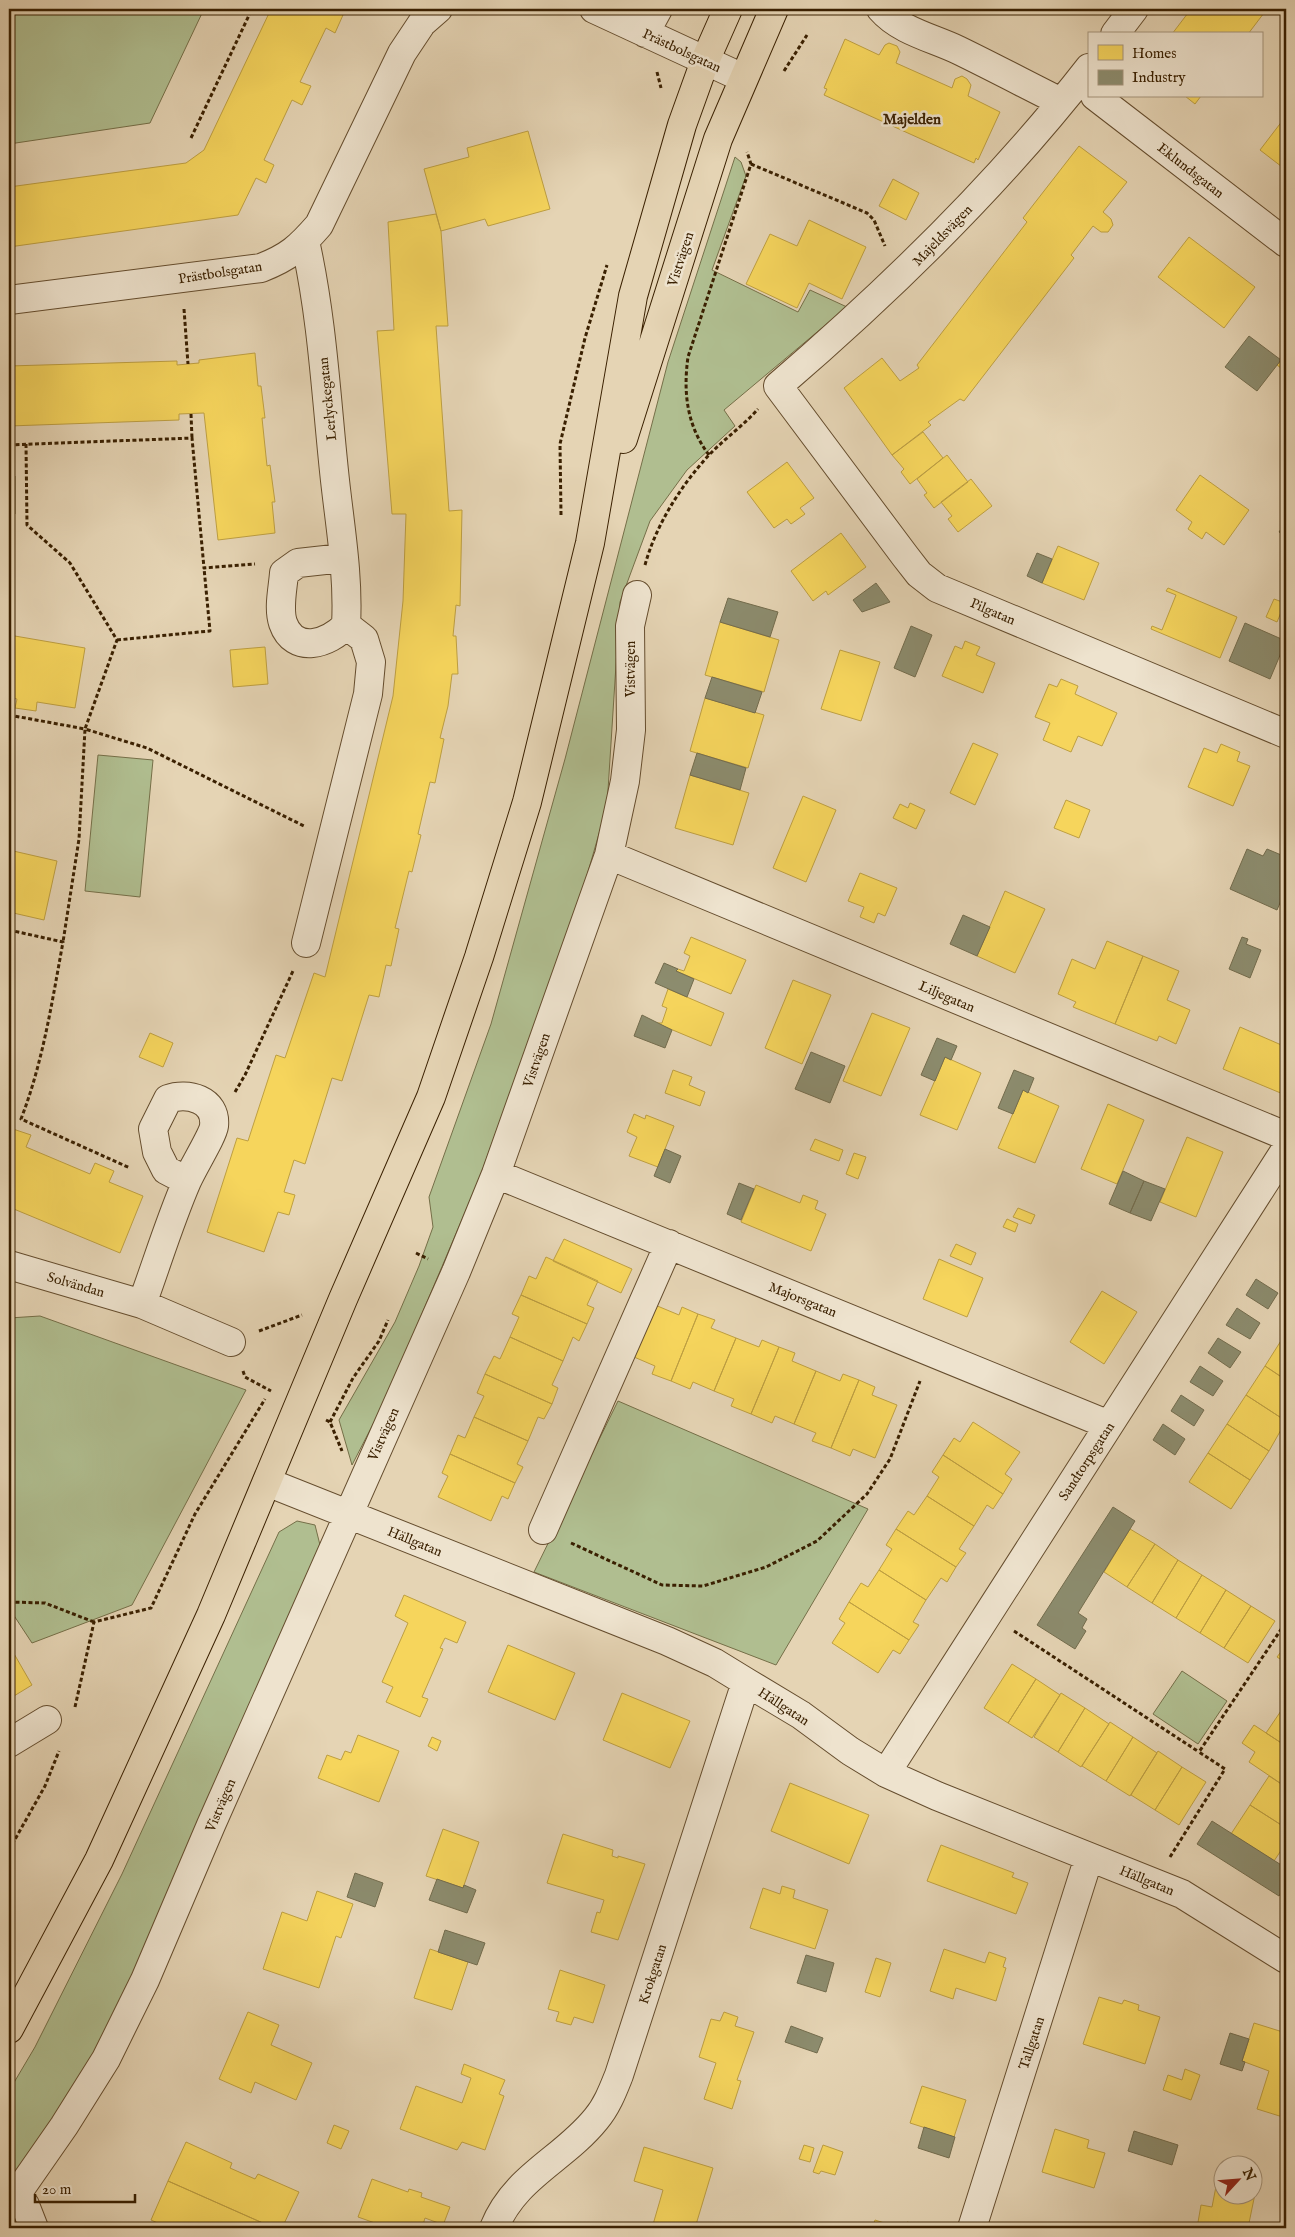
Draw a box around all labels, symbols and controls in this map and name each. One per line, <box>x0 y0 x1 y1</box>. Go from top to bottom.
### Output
street label: Prästbolsgatan <box>639 25 724 77</box>
legend <box>1088 32 1262 98</box>
text: Homes <box>1132 44 1176 63</box>
text: Industry <box>1132 68 1186 87</box>
district label: Majelden <box>883 110 941 129</box>
street label: Eklundsgatan <box>1153 139 1228 203</box>
street label: Majeldsvägen <box>909 201 977 270</box>
street label: Vistvägen <box>663 229 698 290</box>
street label: Prästbolsgatan <box>177 257 264 289</box>
street label: Lerlyckegatan <box>315 356 341 442</box>
street label: Pilgatan <box>967 594 1019 630</box>
street label: Vistvägen <box>622 640 640 698</box>
street label: Liljegatan <box>916 977 978 1017</box>
street label: Vistvägen <box>519 1030 555 1091</box>
street label: Solvändan <box>45 1268 107 1302</box>
street label: Majorsgatan <box>766 1278 840 1322</box>
street label: Vistvägen <box>364 1405 404 1465</box>
street label: Sandtorpsgatan <box>1055 1418 1119 1504</box>
street label: Hällgatan <box>385 1523 445 1561</box>
street label: Hällgatan <box>754 1684 813 1730</box>
street label: Vistvägen <box>201 1775 240 1836</box>
street label: Hällgatan <box>1117 1862 1177 1900</box>
street label: Krokgatan <box>635 1941 671 2007</box>
street label: Tallgatan <box>1015 2014 1049 2072</box>
north arrow <box>1212 2154 1262 2204</box>
text: N <box>1238 2164 1260 2184</box>
scale bar <box>35 2172 135 2204</box>
text: 20 m <box>42 2180 72 2199</box>

